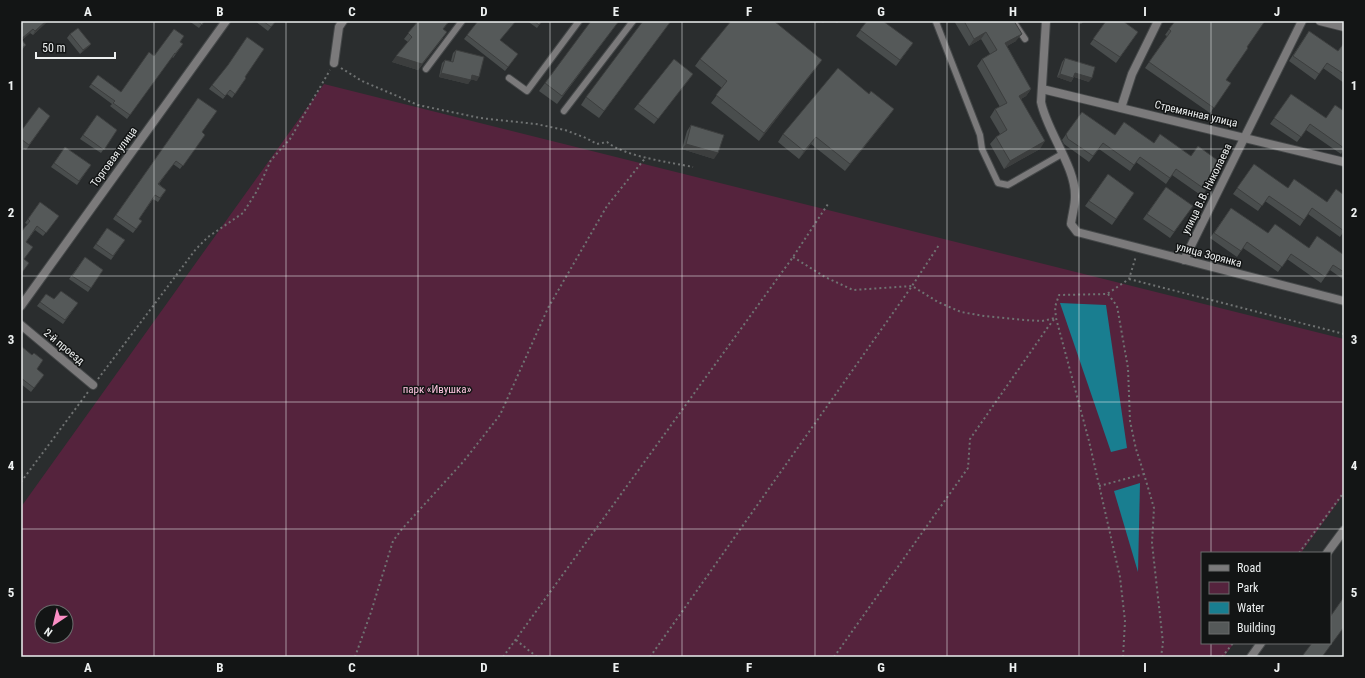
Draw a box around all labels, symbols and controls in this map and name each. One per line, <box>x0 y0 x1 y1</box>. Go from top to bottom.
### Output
text: A <box>84 4 92 19</box>
text: B <box>216 4 224 19</box>
text: C <box>348 4 356 19</box>
text: D <box>480 4 488 19</box>
text: E <box>613 4 620 19</box>
text: F <box>746 4 752 19</box>
text: G <box>877 4 885 19</box>
text: H <box>1009 4 1017 19</box>
text: I <box>1143 4 1147 19</box>
text: J <box>1274 4 1280 19</box>
scale bar <box>36 34 115 60</box>
text: 50 m <box>42 41 66 55</box>
text: 1 <box>8 78 14 93</box>
text: 1 <box>1351 78 1357 93</box>
street label: Стремянная улица <box>1153 98 1239 130</box>
street label: Торговая улица <box>88 124 140 190</box>
street label: улица В.В. Николаева <box>1179 141 1235 237</box>
text: 2 <box>8 205 15 220</box>
text: 2 <box>1351 205 1358 220</box>
street label: улица Зорянка <box>1175 240 1243 270</box>
street label: 2-й проезд <box>41 326 87 368</box>
text: 3 <box>8 332 14 347</box>
text: 3 <box>1351 332 1357 347</box>
park label: парк «Ивушка» <box>403 383 472 396</box>
text: 4 <box>8 458 15 473</box>
text: 4 <box>1351 458 1358 473</box>
legend <box>1201 552 1331 644</box>
text: Road <box>1237 561 1261 575</box>
text: Park <box>1237 581 1259 595</box>
text: 5 <box>8 585 15 600</box>
text: 5 <box>1351 585 1358 600</box>
text: Water <box>1237 601 1265 615</box>
north arrow <box>34 604 74 644</box>
text: Building <box>1237 621 1275 635</box>
text: N <box>42 624 55 639</box>
text: A <box>84 660 92 675</box>
text: B <box>216 660 224 675</box>
text: C <box>348 660 356 675</box>
text: D <box>480 660 488 675</box>
text: E <box>613 660 620 675</box>
text: F <box>746 660 752 675</box>
text: G <box>877 660 885 675</box>
text: H <box>1009 660 1017 675</box>
text: I <box>1143 660 1147 675</box>
text: J <box>1274 660 1280 675</box>

